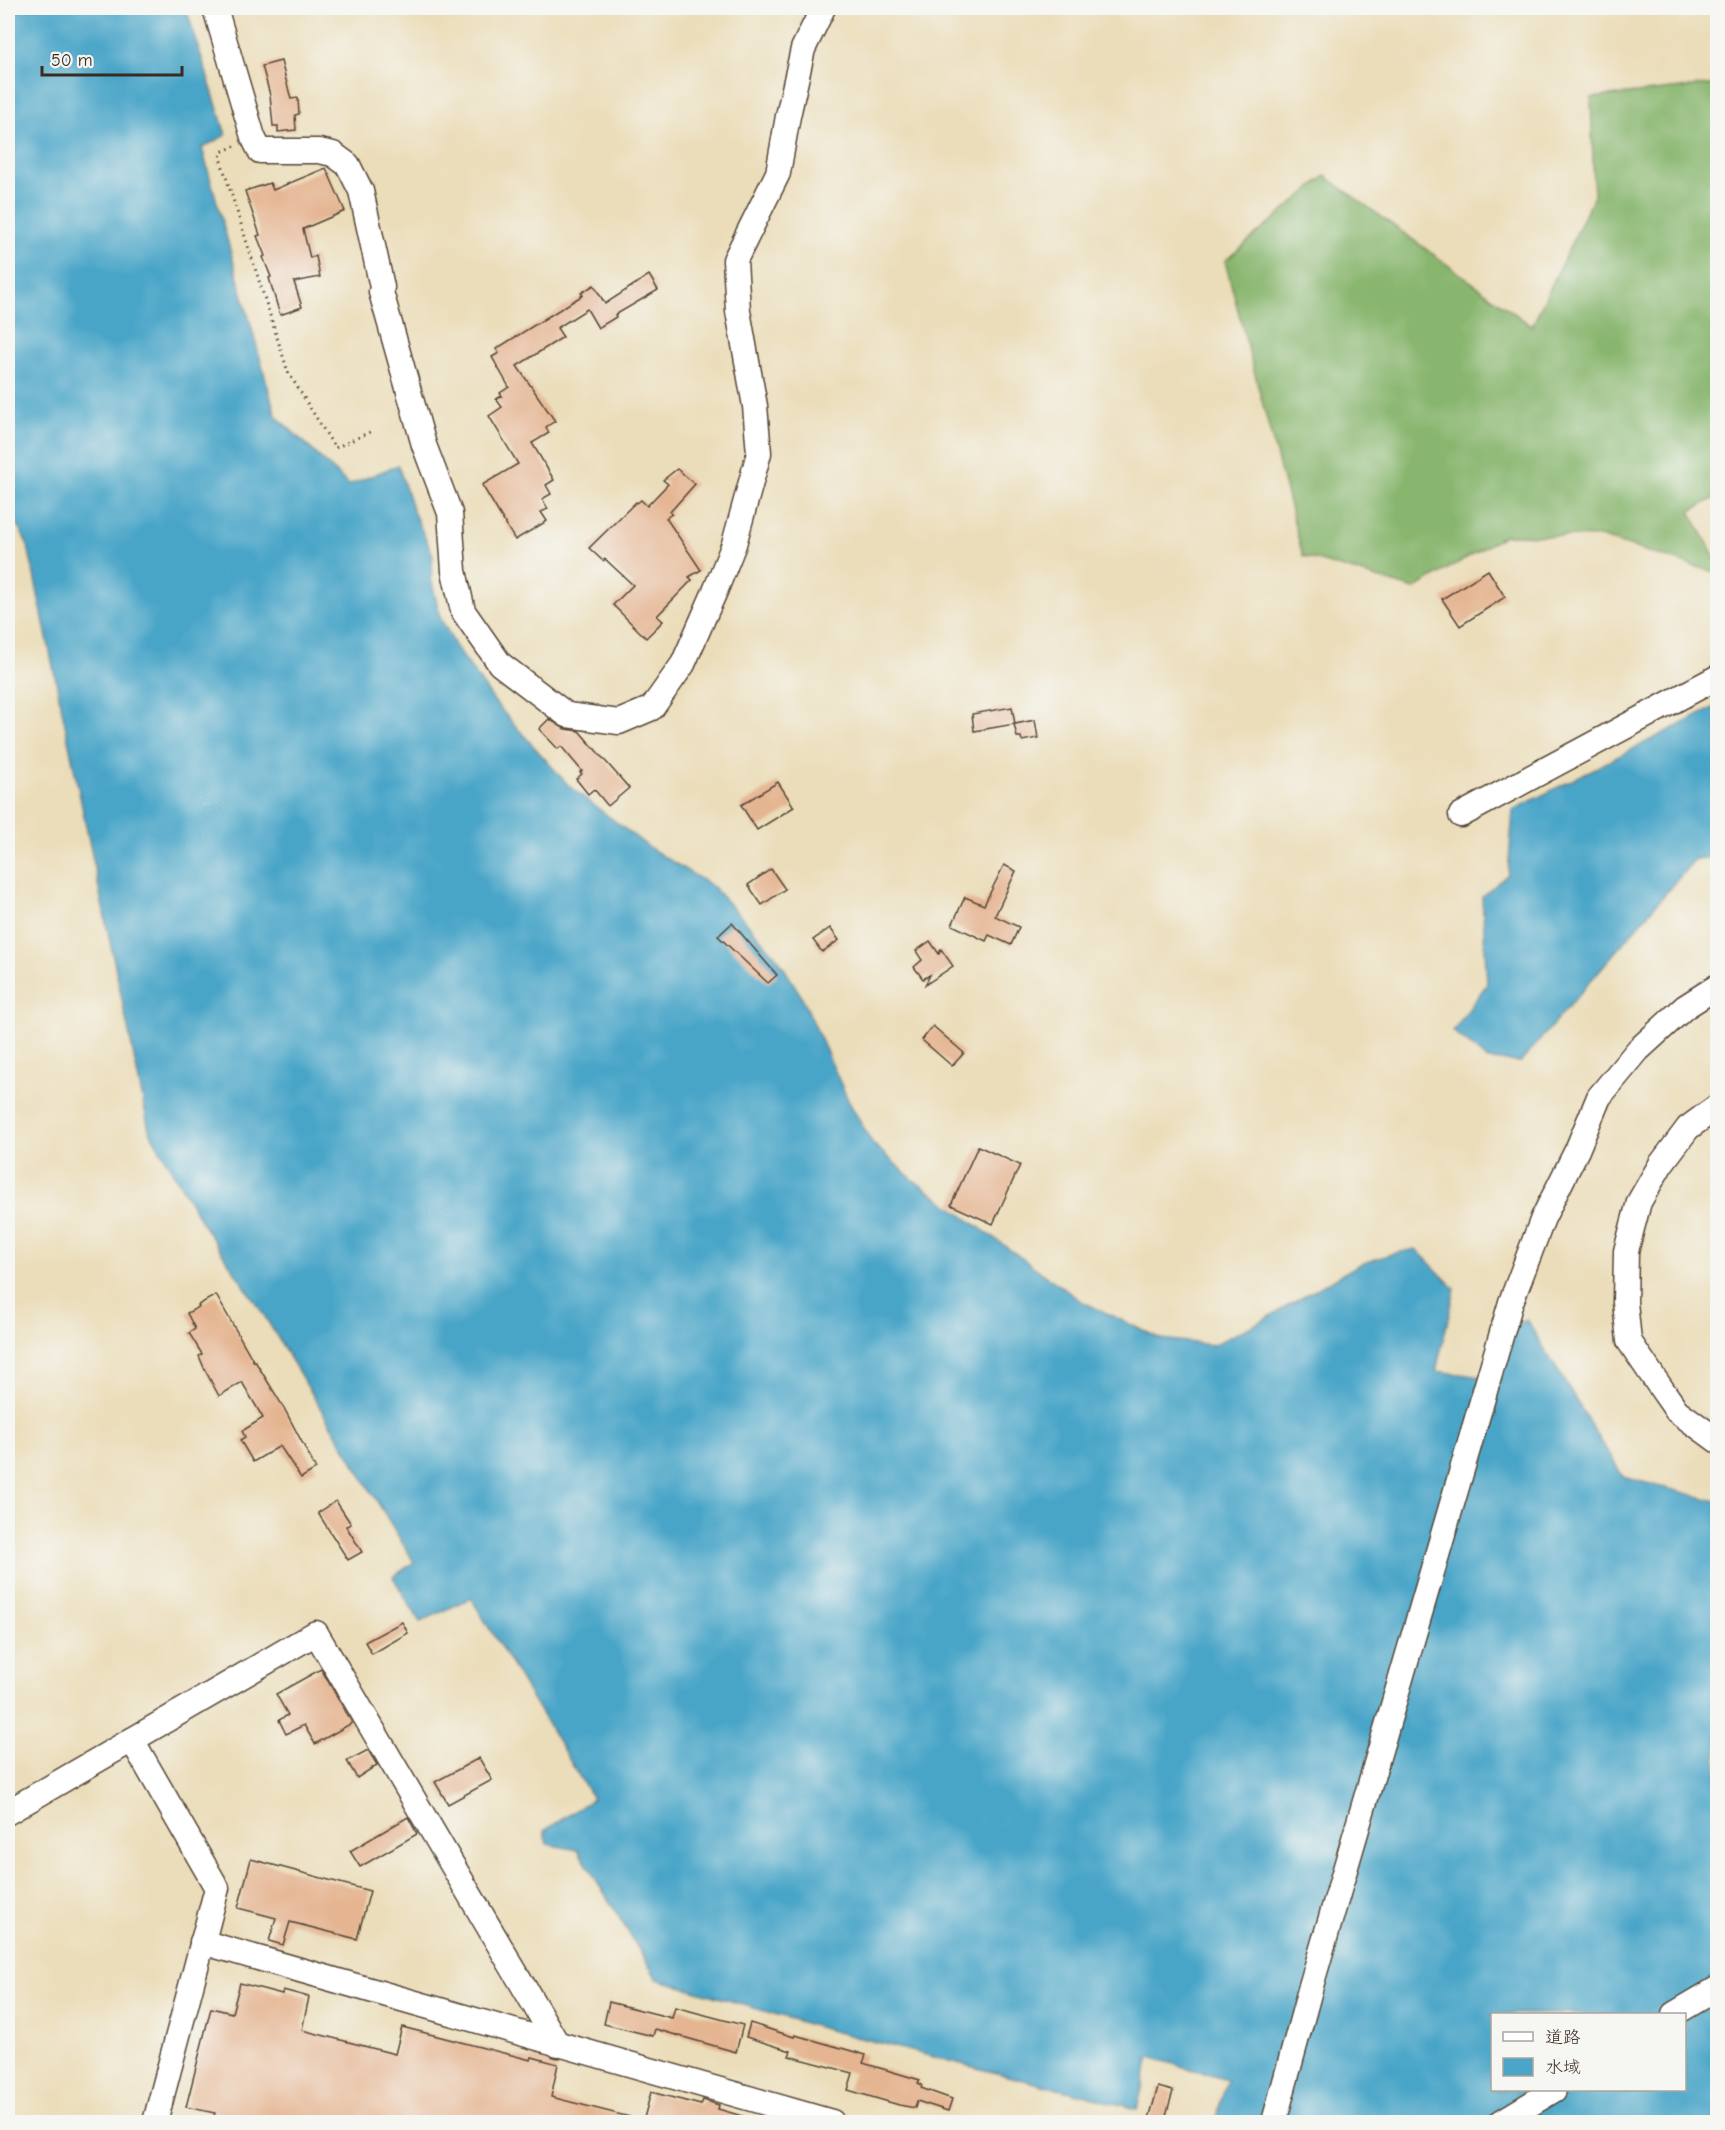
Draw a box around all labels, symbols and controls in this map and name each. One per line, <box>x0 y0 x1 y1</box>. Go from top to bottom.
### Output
scale bar <box>42 39 182 77</box>
text: 50 m <box>51 50 93 71</box>
legend <box>1491 2013 1686 2091</box>
text: 道路 <box>1545 2027 1581 2048</box>
text: 水域 <box>1545 2057 1581 2078</box>

